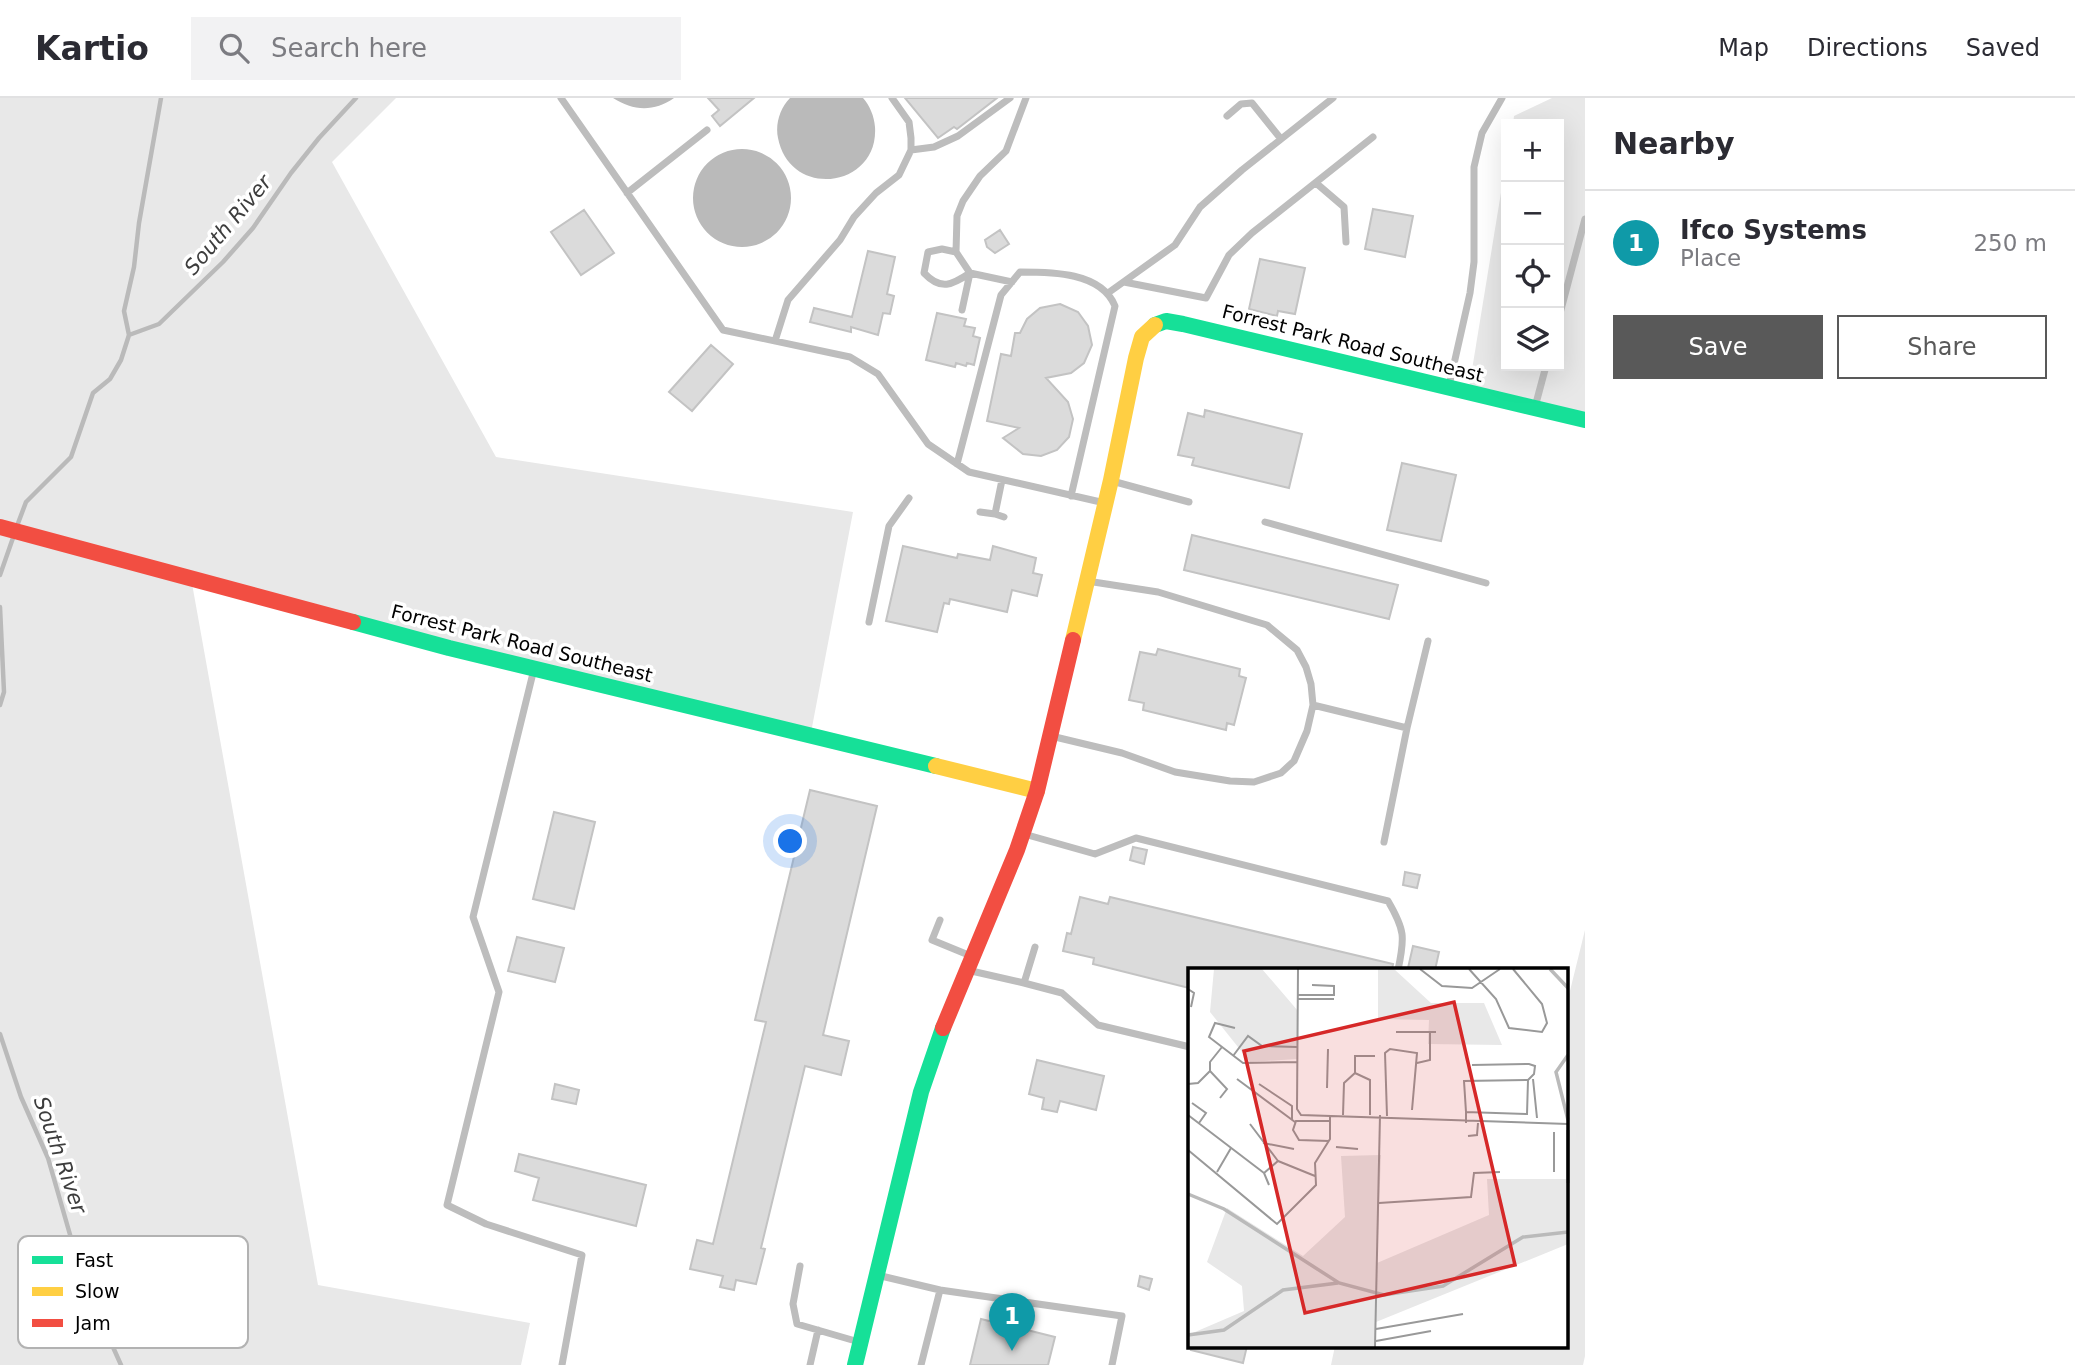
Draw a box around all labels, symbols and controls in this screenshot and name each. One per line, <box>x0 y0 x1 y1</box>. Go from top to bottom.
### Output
search box <box>191 17 681 80</box>
text: Kartio <box>35 29 149 68</box>
icon: search <box>215 29 253 67</box>
text: Search here <box>271 33 427 63</box>
text: Map <box>1718 34 1769 62</box>
text: Directions <box>1807 34 1928 62</box>
text: Saved <box>1966 34 2040 62</box>
map controls <box>1501 119 1564 371</box>
button: + <box>1501 119 1564 182</box>
text: Nearby <box>1613 126 1735 161</box>
water label: South River <box>180 169 277 279</box>
button: − <box>1501 182 1564 245</box>
text: Ifco Systems <box>1680 215 1867 245</box>
text: 1 <box>1628 230 1644 256</box>
text: 250 m <box>1973 230 2047 256</box>
button: locate <box>1501 245 1564 308</box>
text: Place <box>1680 245 1741 271</box>
street label: Forrest Park Road Southeast <box>1220 300 1486 386</box>
button: layers <box>1501 308 1564 371</box>
button: Save <box>1613 315 1823 379</box>
button: Share <box>1837 315 2047 379</box>
street label: Forrest Park Road Southeast <box>389 600 655 686</box>
your location <box>773 824 807 858</box>
inset map <box>1188 968 1568 1348</box>
water label: South River <box>29 1093 92 1218</box>
legend <box>18 1236 248 1348</box>
text: Fast <box>75 1249 113 1271</box>
text: Slow <box>75 1280 120 1302</box>
pin: 1 <box>989 1293 1035 1351</box>
text: Jam <box>74 1312 111 1334</box>

